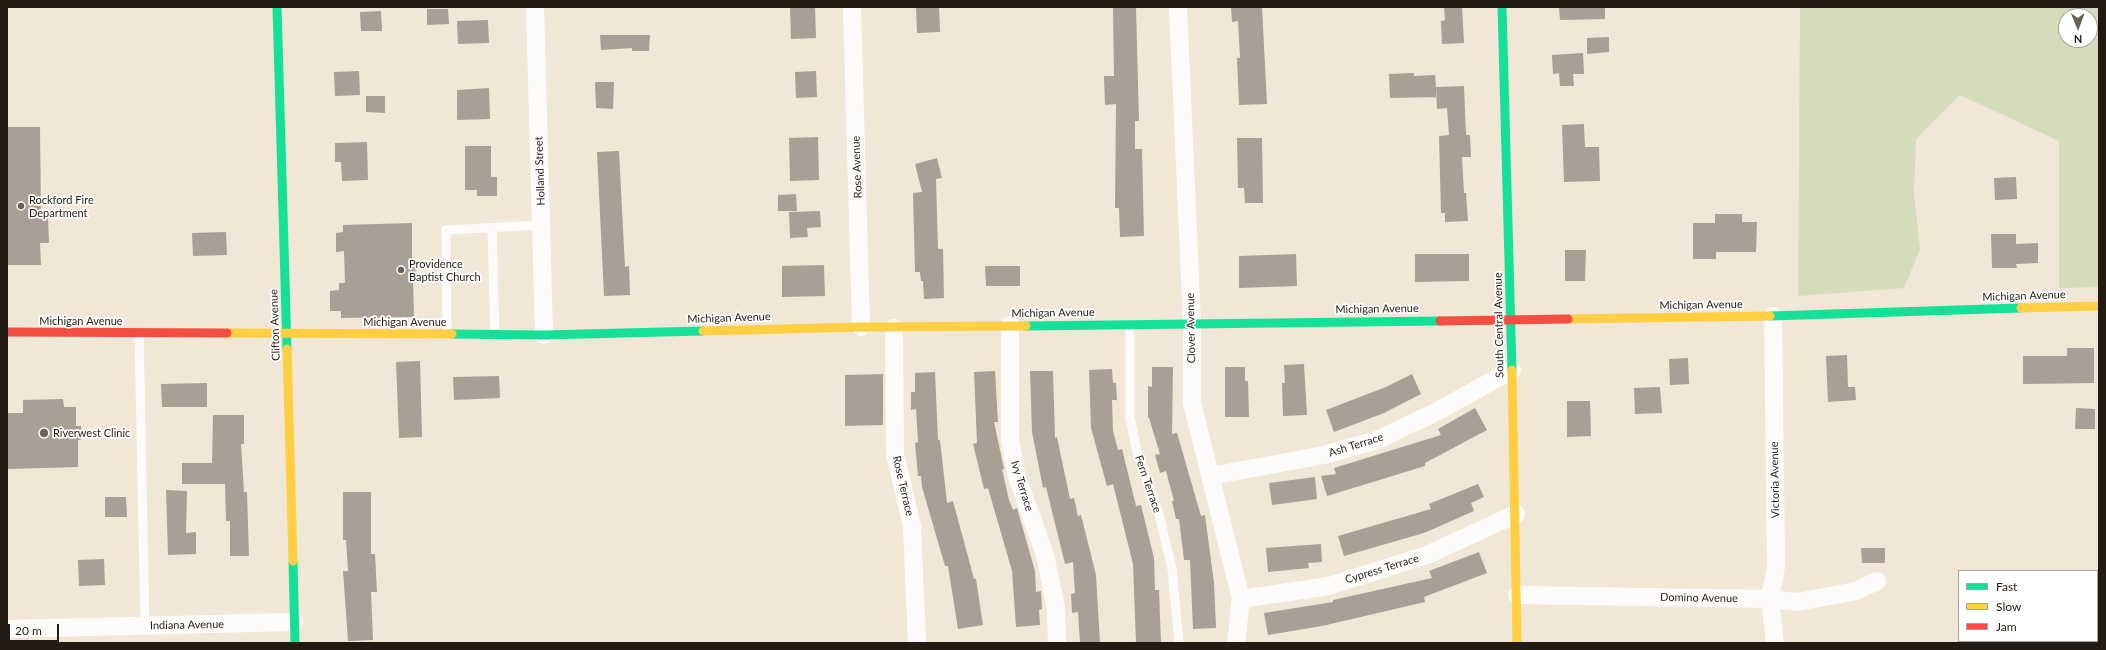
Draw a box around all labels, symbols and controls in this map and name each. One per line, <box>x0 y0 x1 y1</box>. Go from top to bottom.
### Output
north arrow <box>2058 8 2098 48</box>
text: N <box>2074 33 2083 46</box>
street label: Holland Street <box>532 136 548 206</box>
street label: Rose Avenue <box>849 136 865 198</box>
place label: Rockford Fire Department <box>29 193 94 219</box>
marker: Rockford Fire Department <box>16 201 26 211</box>
place label: Providence Baptist Church <box>409 257 481 283</box>
marker: Providence Baptist Church <box>396 265 406 275</box>
street label: South Central Avenue <box>1491 272 1507 378</box>
street label: Michigan Avenue <box>1982 288 2066 304</box>
street label: Clifton Avenue <box>267 289 283 361</box>
street label: Clover Avenue <box>1184 293 1198 363</box>
street label: Michigan Avenue <box>1659 298 1743 312</box>
street label: Michigan Avenue <box>1335 302 1419 316</box>
street label: Michigan Avenue <box>1011 306 1095 320</box>
street label: Michigan Avenue <box>687 310 771 326</box>
street label: Michigan Avenue <box>39 314 123 328</box>
street label: Michigan Avenue <box>363 315 447 329</box>
place label: Riverwest Clinic <box>53 426 130 440</box>
marker: Riverwest Clinic <box>38 427 50 439</box>
street label: Ash Terrace <box>1327 430 1385 460</box>
street label: Victoria Avenue <box>1768 441 1782 519</box>
street label: Fern Terrace <box>1132 454 1164 514</box>
street label: Rose Terrace <box>890 455 916 517</box>
street label: Ivy Terrace <box>1008 459 1036 513</box>
street label: Cypress Terrace <box>1344 552 1420 586</box>
legend <box>1958 570 2098 642</box>
text: Fast <box>1996 579 2017 594</box>
street label: Domino Avenue <box>1660 591 1738 605</box>
text: Slow <box>1996 599 2021 614</box>
scale bar <box>10 616 61 642</box>
street label: Indiana Avenue <box>150 618 224 632</box>
text: Jam <box>1996 619 2017 634</box>
text: 20 m <box>15 623 42 638</box>

